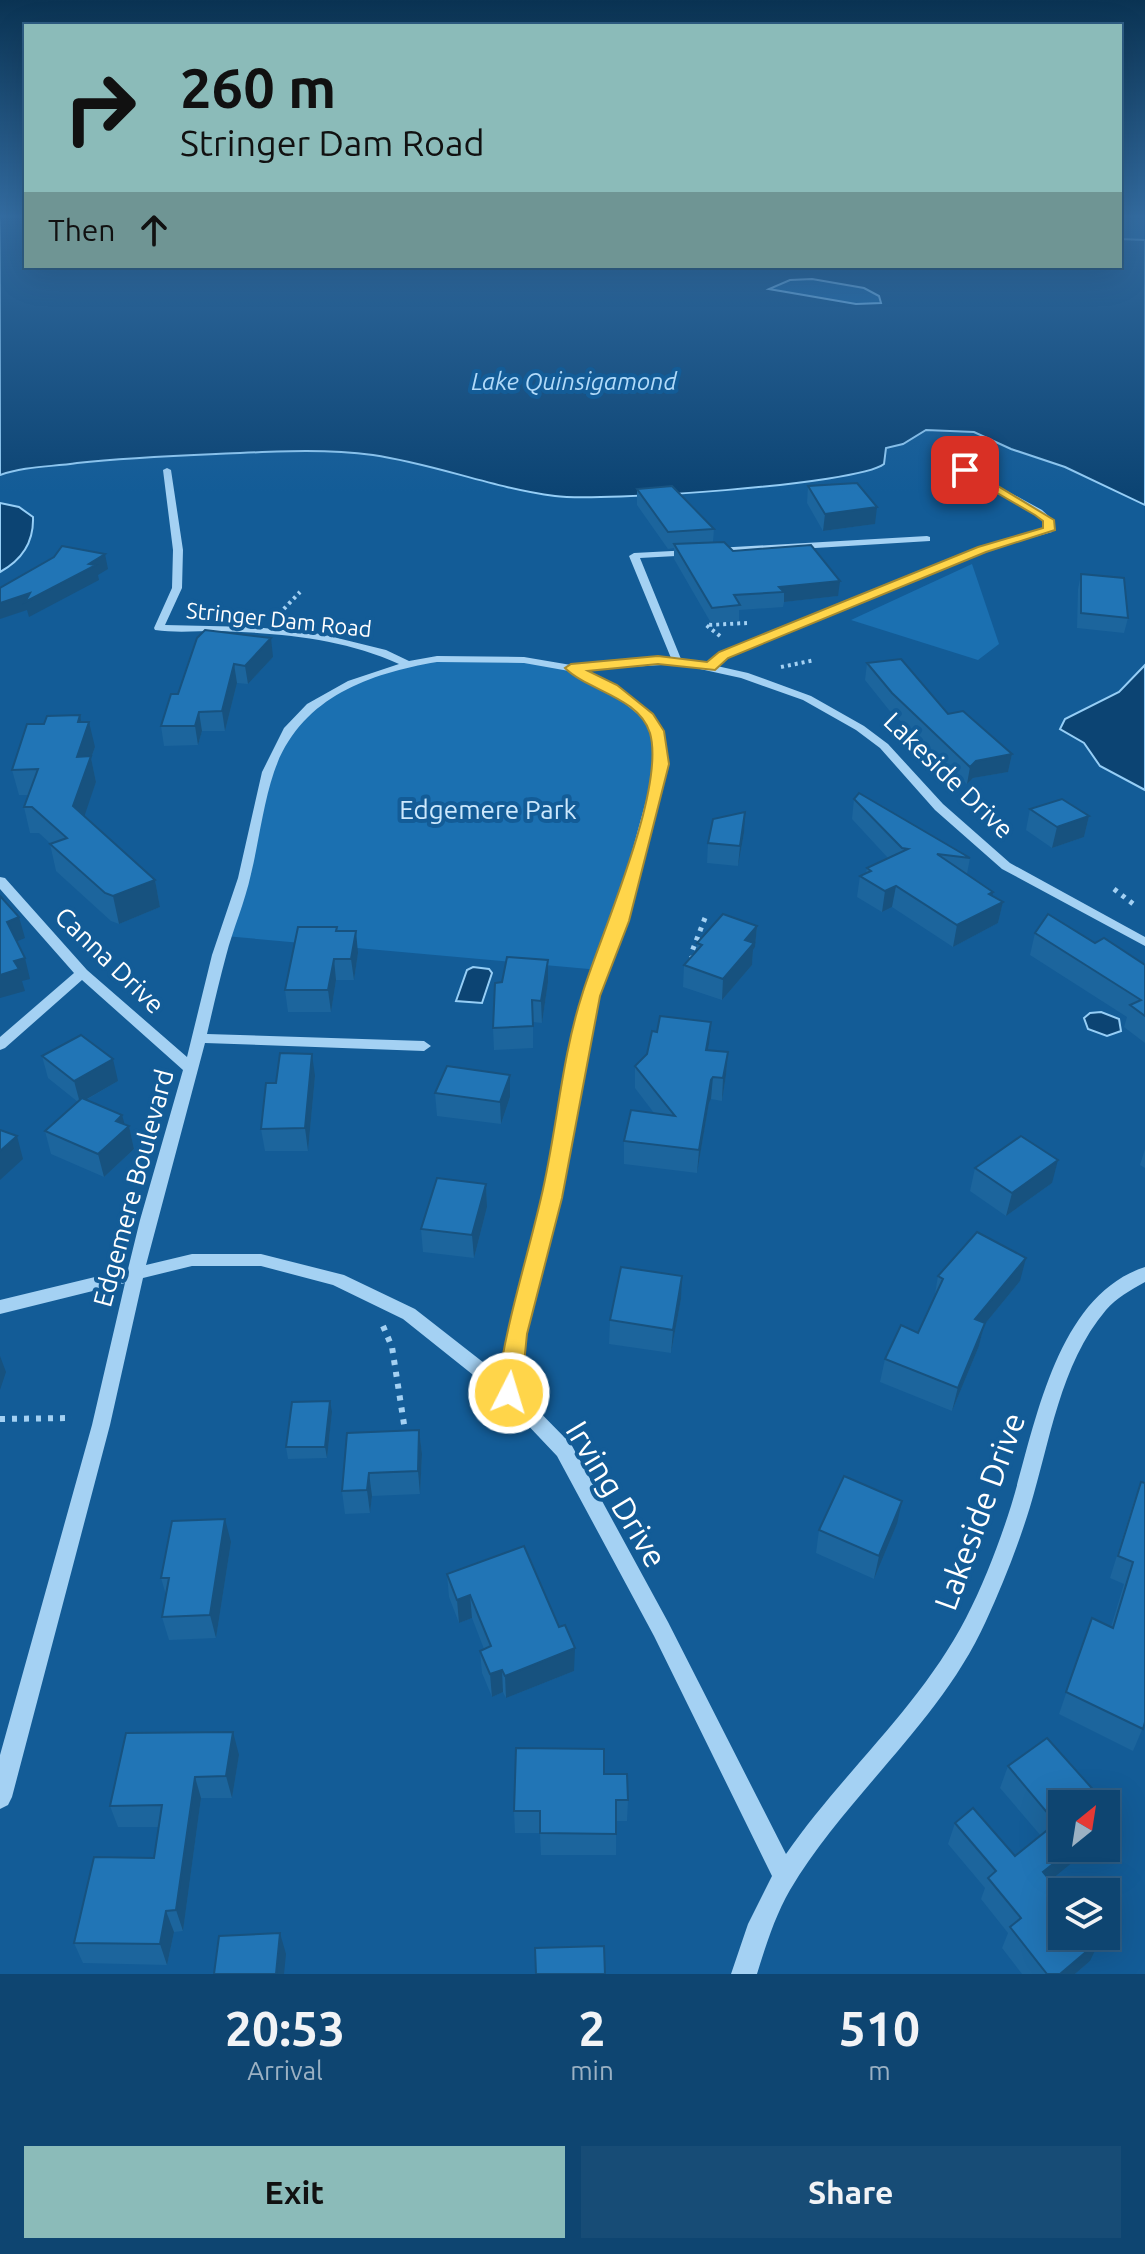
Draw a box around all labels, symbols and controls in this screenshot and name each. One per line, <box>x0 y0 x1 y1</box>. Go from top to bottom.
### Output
icon: right <box>48 56 152 160</box>
text: 260 m <box>180 56 336 119</box>
text: Stringer Dam Road <box>180 122 485 163</box>
icon: ahead <box>132 208 176 252</box>
text: Then <box>48 213 116 247</box>
water label: Lake Quinsigamond <box>471 368 677 396</box>
pin <box>931 436 999 504</box>
icon: arrive <box>943 448 987 492</box>
street label: Stringer Dam Road <box>185 597 373 641</box>
street label: Lakeside Drive <box>878 706 1020 844</box>
park label: Edgemere Park <box>399 795 577 824</box>
street label: Canna Drive <box>50 901 170 1019</box>
street label: Edgemere Boulevard <box>87 1066 179 1310</box>
position arrow <box>467 1351 551 1435</box>
street label: Lakeside Drive <box>927 1408 1031 1614</box>
street label: Irving Drive <box>559 1414 675 1574</box>
north arrow <box>1048 1790 1120 1862</box>
map controls <box>1048 1790 1120 1950</box>
button: layers <box>1048 1878 1120 1950</box>
text: 20:53 <box>225 2001 345 2055</box>
text: 2 <box>578 2001 605 2055</box>
text: 510 <box>839 2001 920 2055</box>
text: Arrival <box>247 2056 323 2085</box>
text: min <box>570 2056 614 2085</box>
text: m <box>868 2056 891 2085</box>
button: Exit <box>24 2146 565 2238</box>
button: Share <box>581 2146 1121 2238</box>

